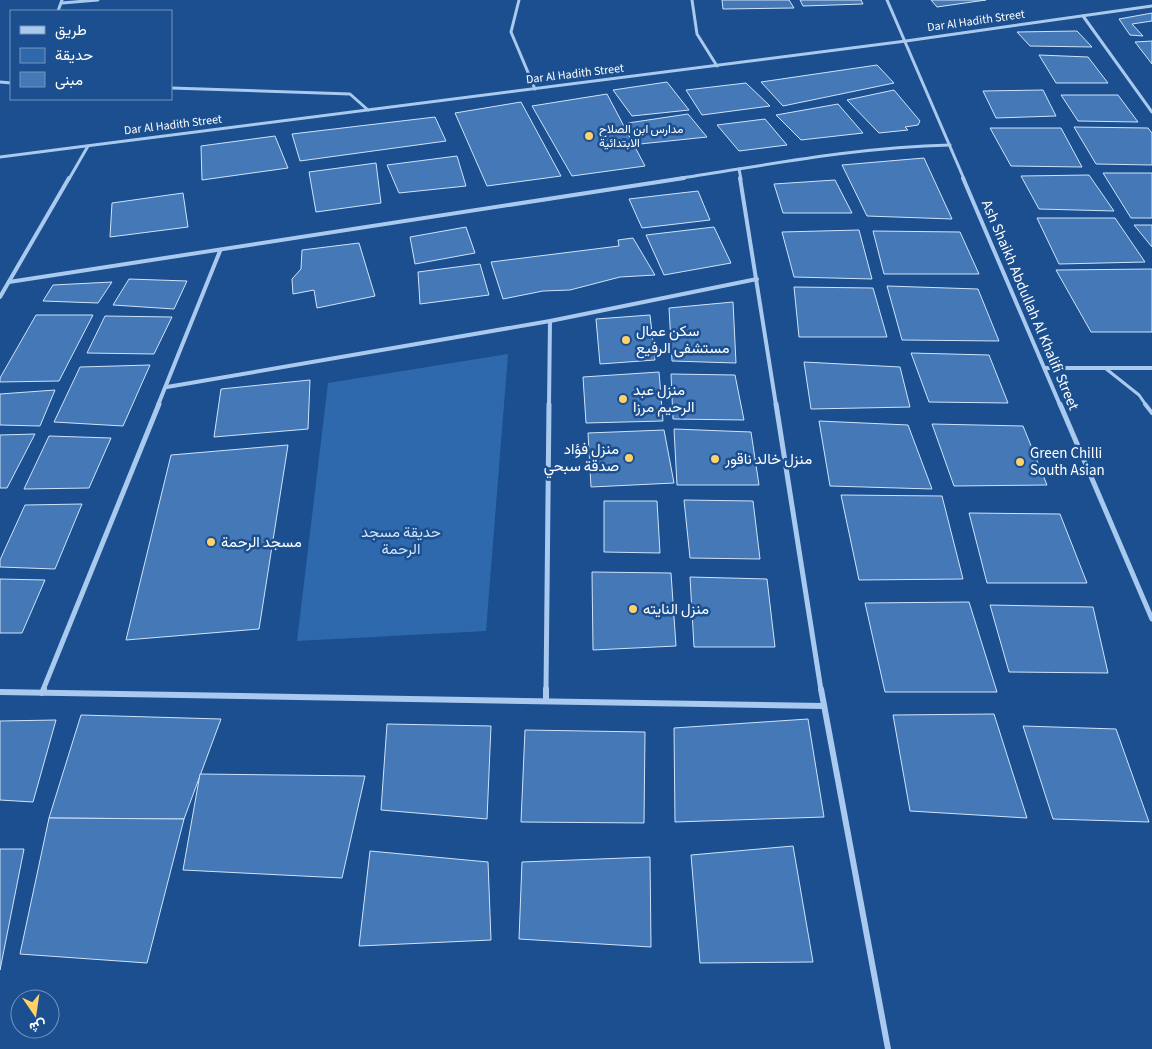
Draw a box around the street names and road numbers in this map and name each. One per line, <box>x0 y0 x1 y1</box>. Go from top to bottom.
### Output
street label: Dar Al Hadith Street <box>926 6 1026 36</box>
street label: Dar Al Hadith Street <box>525 60 625 88</box>
street label: Dar Al Hadith Street <box>123 111 223 139</box>
street label: Ash Shaikh Abdullah Al Khalifi Street <box>976 197 1084 413</box>

